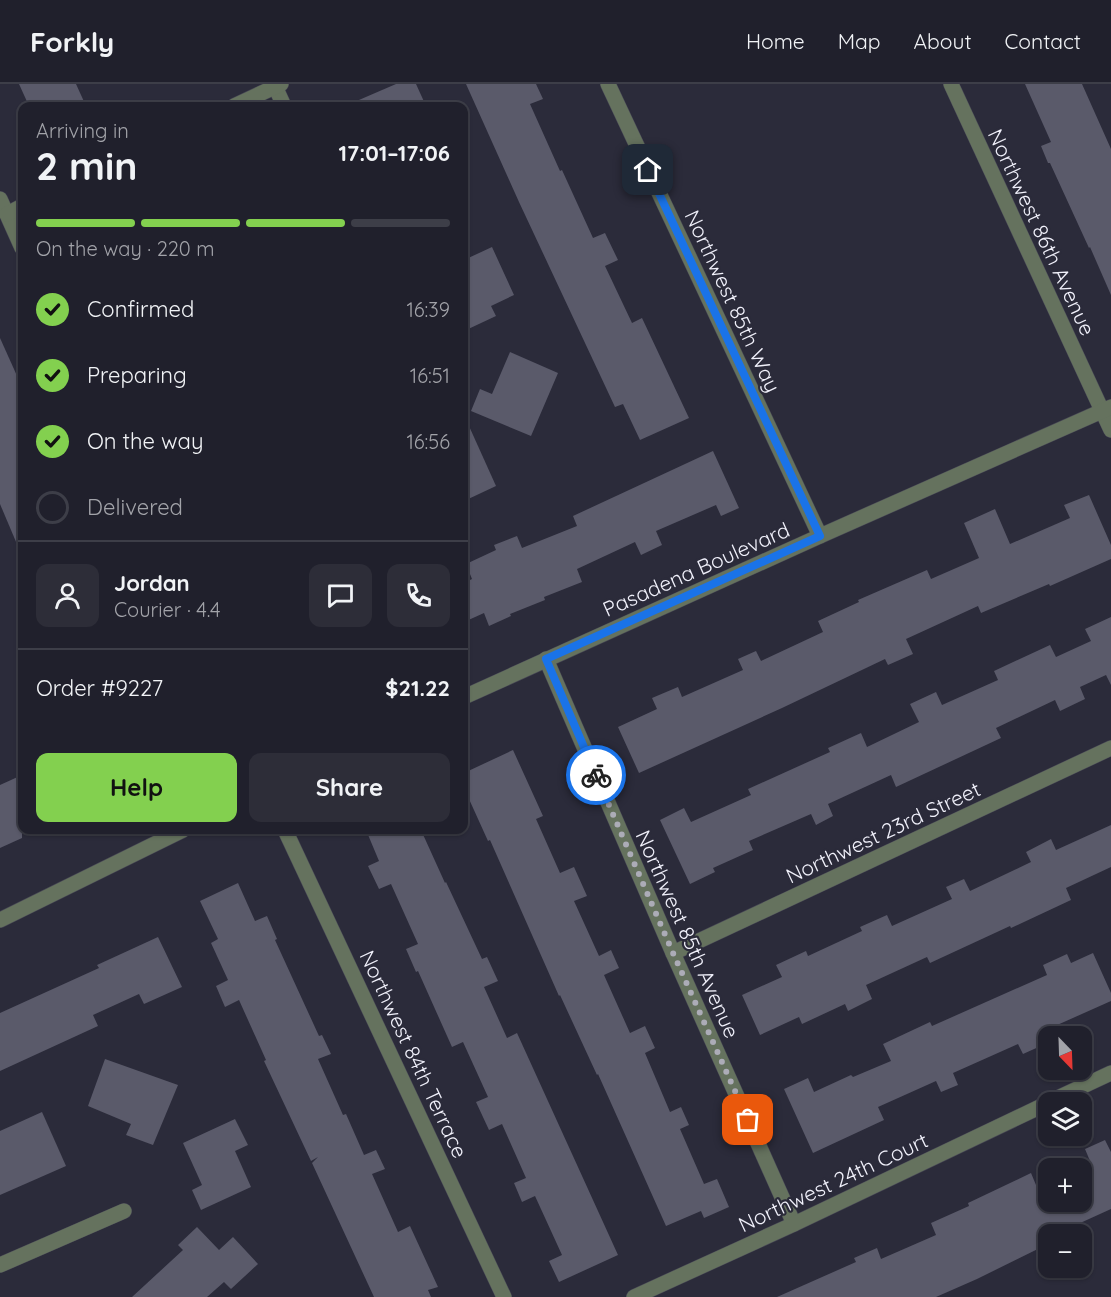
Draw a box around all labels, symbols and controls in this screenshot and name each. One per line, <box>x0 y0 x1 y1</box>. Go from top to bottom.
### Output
text: Forkly <box>30 24 114 59</box>
text: Home <box>746 28 805 54</box>
text: Map <box>838 28 881 54</box>
text: About <box>914 28 972 54</box>
text: Contact <box>1005 28 1081 54</box>
text: Arriving in <box>36 118 129 143</box>
street label: Northwest 86th Avenue <box>983 125 1101 339</box>
text: 17:01–17:06 <box>339 139 450 167</box>
text: 2 min <box>36 141 138 190</box>
pin <box>622 144 673 195</box>
icon: home <box>631 153 664 186</box>
street label: Northwest 85th Way <box>679 206 787 396</box>
text: On the way · 220 m <box>36 236 214 261</box>
icon: check <box>36 293 69 326</box>
text: Confirmed <box>87 295 194 323</box>
text: 16:39 <box>406 297 450 322</box>
icon: check <box>36 359 69 392</box>
text: Preparing <box>87 361 187 389</box>
text: 16:51 <box>410 363 450 388</box>
icon: check <box>36 425 69 458</box>
text: On the way <box>87 427 203 455</box>
text: 16:56 <box>406 429 450 454</box>
text: Delivered <box>87 493 183 521</box>
street label: Pasadena Boulevard <box>599 516 793 622</box>
button: person <box>36 564 99 627</box>
button: chat <box>309 564 372 627</box>
button: phone <box>387 564 450 627</box>
text: Jordan <box>114 569 190 597</box>
text: Courier · 4.4 <box>114 597 220 622</box>
text: Order #9227 <box>36 674 163 702</box>
text: $21.22 <box>385 674 450 702</box>
courier <box>566 745 626 805</box>
button: Help <box>36 753 237 822</box>
button: Share <box>249 753 450 822</box>
icon: bike <box>580 759 613 792</box>
street label: Northwest 23rd Street <box>782 776 984 888</box>
street label: Northwest 85th Avenue <box>630 826 746 1042</box>
street label: Northwest 84th Terrace <box>354 946 474 1162</box>
north arrow <box>1038 1026 1092 1080</box>
map controls <box>1038 1026 1092 1278</box>
button: layers <box>1038 1092 1092 1146</box>
pin <box>722 1094 773 1145</box>
icon: bag <box>731 1103 764 1136</box>
street label: Northwest 24th Court <box>734 1127 932 1237</box>
button: + <box>1038 1158 1092 1212</box>
button: − <box>1038 1224 1092 1278</box>

